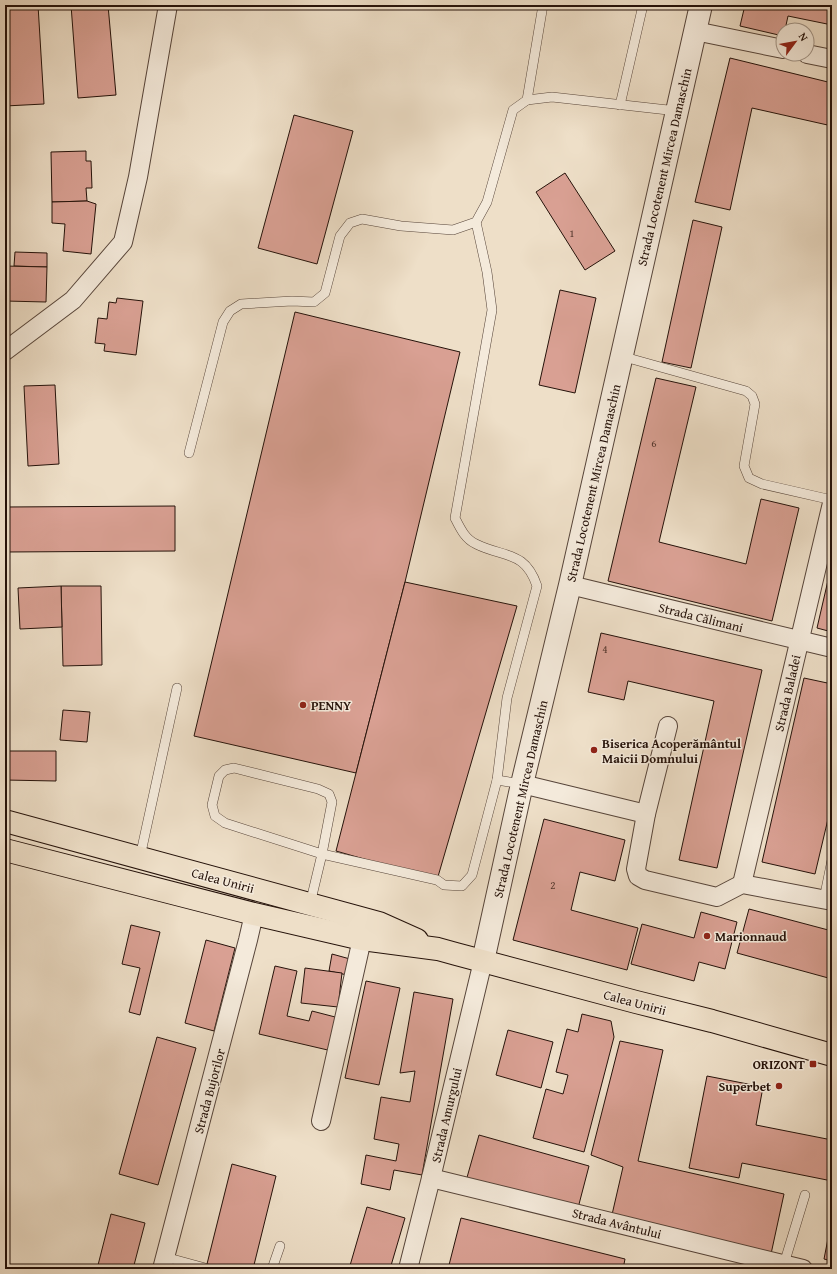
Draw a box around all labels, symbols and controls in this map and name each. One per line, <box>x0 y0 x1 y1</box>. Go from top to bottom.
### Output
north arrow <box>775 22 815 62</box>
text: N <box>795 29 813 45</box>
street label: Strada Locotenent Mircea Damaschin <box>632 66 697 268</box>
house number: 1 <box>569 225 575 241</box>
street label: Strada Locotenent Mircea Damaschin <box>561 382 626 584</box>
house number: 6 <box>651 435 657 451</box>
street label: Strada Călimani <box>657 598 745 637</box>
house number: 4 <box>602 641 608 657</box>
street label: Strada Baladei <box>769 653 806 733</box>
place label: PENNY <box>311 696 351 715</box>
street label: Strada Locotenent Mircea Damaschin <box>488 698 553 900</box>
marker: PENNY <box>298 700 308 710</box>
place label: Biserica Acoperământul Maicii Domnului <box>602 734 741 768</box>
marker: Biserica Acoperământul Maicii Domnului <box>589 745 599 755</box>
street label: Calea Unirii <box>189 863 257 898</box>
house number: 2 <box>550 877 556 893</box>
place label: Marionnaud <box>715 927 787 946</box>
marker: Marionnaud <box>702 931 712 941</box>
street label: Calea Unirii <box>601 985 669 1020</box>
street label: Strada Bujorilor <box>189 1046 230 1136</box>
place label: ORIZONT <box>753 1055 805 1074</box>
marker: ORIZONT <box>808 1059 818 1069</box>
street label: Strada Amurgului <box>426 1065 467 1165</box>
place label: Superbet <box>719 1077 771 1096</box>
marker: Superbet <box>774 1081 784 1091</box>
street label: Strada Avântului <box>570 1203 664 1244</box>

